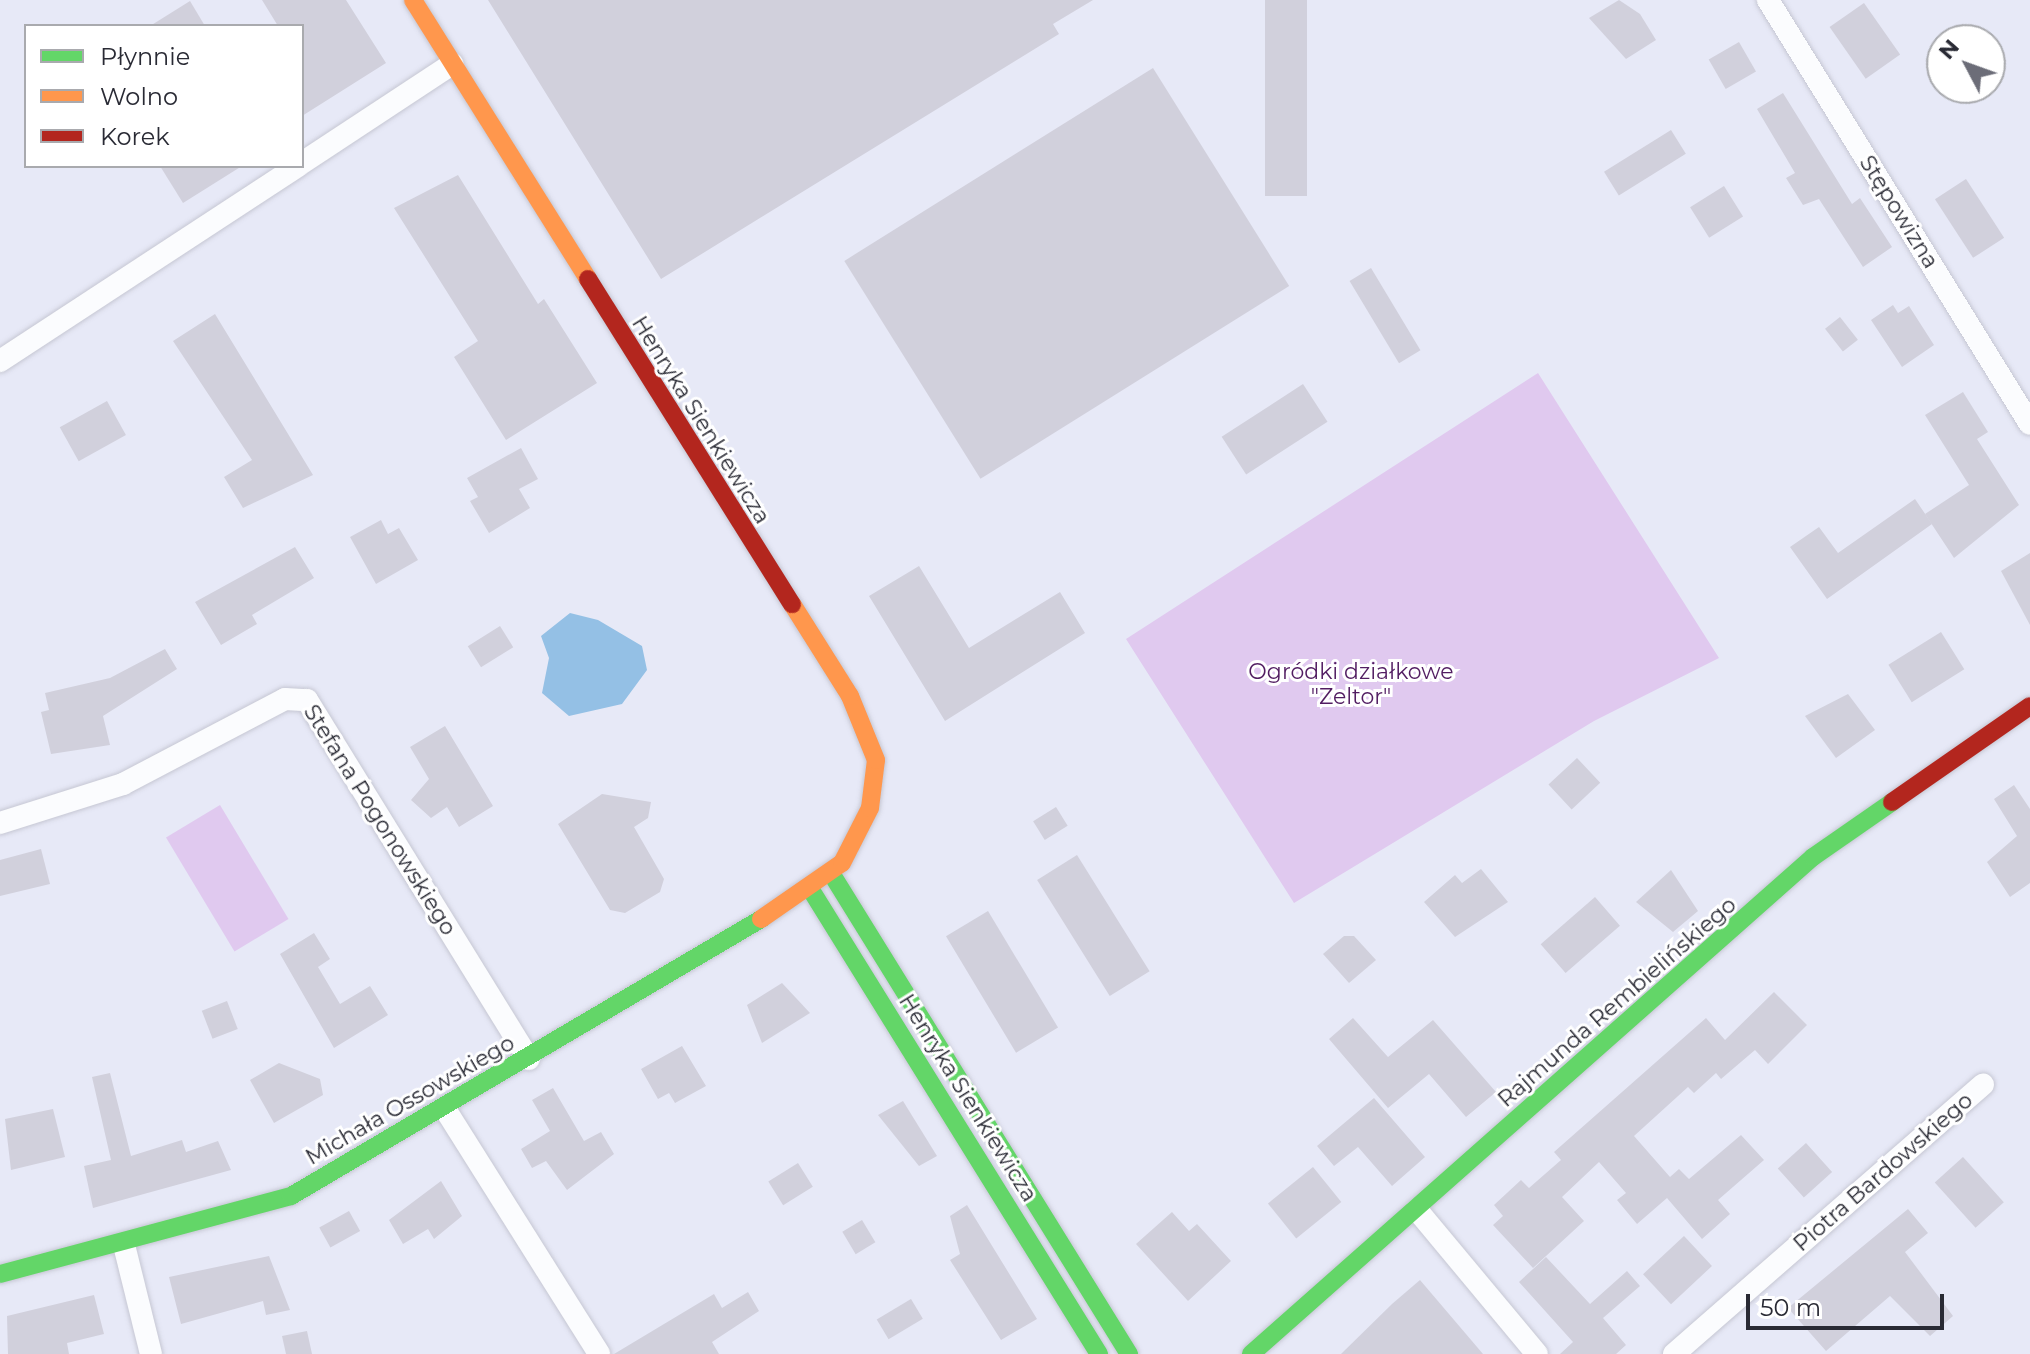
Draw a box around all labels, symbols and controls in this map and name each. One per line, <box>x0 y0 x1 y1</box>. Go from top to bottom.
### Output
legend <box>24 24 304 168</box>
north arrow <box>1926 24 2006 104</box>
text: N <box>1933 34 1965 65</box>
text: Płynnie <box>100 42 190 71</box>
text: Wolno <box>100 82 178 111</box>
text: Korek <box>100 122 170 151</box>
street label: Stępowizna <box>1854 151 1944 273</box>
street label: Henryka Sienkiewicza <box>626 311 776 529</box>
park label: Ogródki działkowe "Zeltor" <box>1248 658 1454 710</box>
street label: Stefana Pogonowskiego <box>298 700 462 940</box>
street label: Rajmunda Rembielińskiego <box>1493 891 1741 1113</box>
street label: Henryka Sienkiewicza <box>893 989 1043 1207</box>
street label: Michała Ossowskiego <box>301 1029 519 1171</box>
street label: Piotra Bardowskiego <box>1788 1087 1978 1257</box>
scale bar <box>1750 1278 1948 1328</box>
text: 50 m <box>1760 1293 1821 1322</box>

